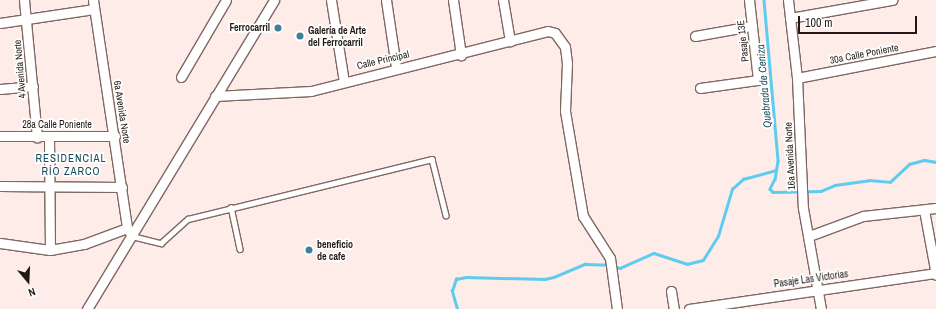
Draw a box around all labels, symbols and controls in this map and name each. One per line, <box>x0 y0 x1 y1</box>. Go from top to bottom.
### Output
scale bar <box>800 8 919 34</box>
text: 100 m <box>805 15 832 31</box>
street label: Pasaje 13E <box>735 20 751 62</box>
place label: Ferrocarril <box>229 22 270 34</box>
marker: Ferrocarril <box>273 23 283 33</box>
place label: Galería de Arte del Ferrocarril <box>308 24 366 48</box>
marker: Galería de Arte del Ferrocarril <box>295 31 305 41</box>
street label: 4 Avenida Norte <box>11 39 29 99</box>
street label: 30a Calle Poniente <box>829 41 899 67</box>
water label: Quebrada de Ceniza <box>754 44 774 128</box>
street label: Calle Principal <box>356 48 410 72</box>
street label: 6a Avenida Norte <box>111 80 133 144</box>
street label: 28a Calle Poniente <box>22 119 92 131</box>
street label: 16a Avenida Norte <box>782 122 798 190</box>
district label: RESIDENCIAL RÍO ZARCO <box>35 152 107 178</box>
place label: beneficio de cafe <box>317 238 353 262</box>
marker: beneficio de cafe <box>304 245 314 255</box>
north arrow <box>8 261 48 301</box>
street label: Pasaje Las Victorias <box>773 268 849 290</box>
text: N <box>27 285 37 300</box>

